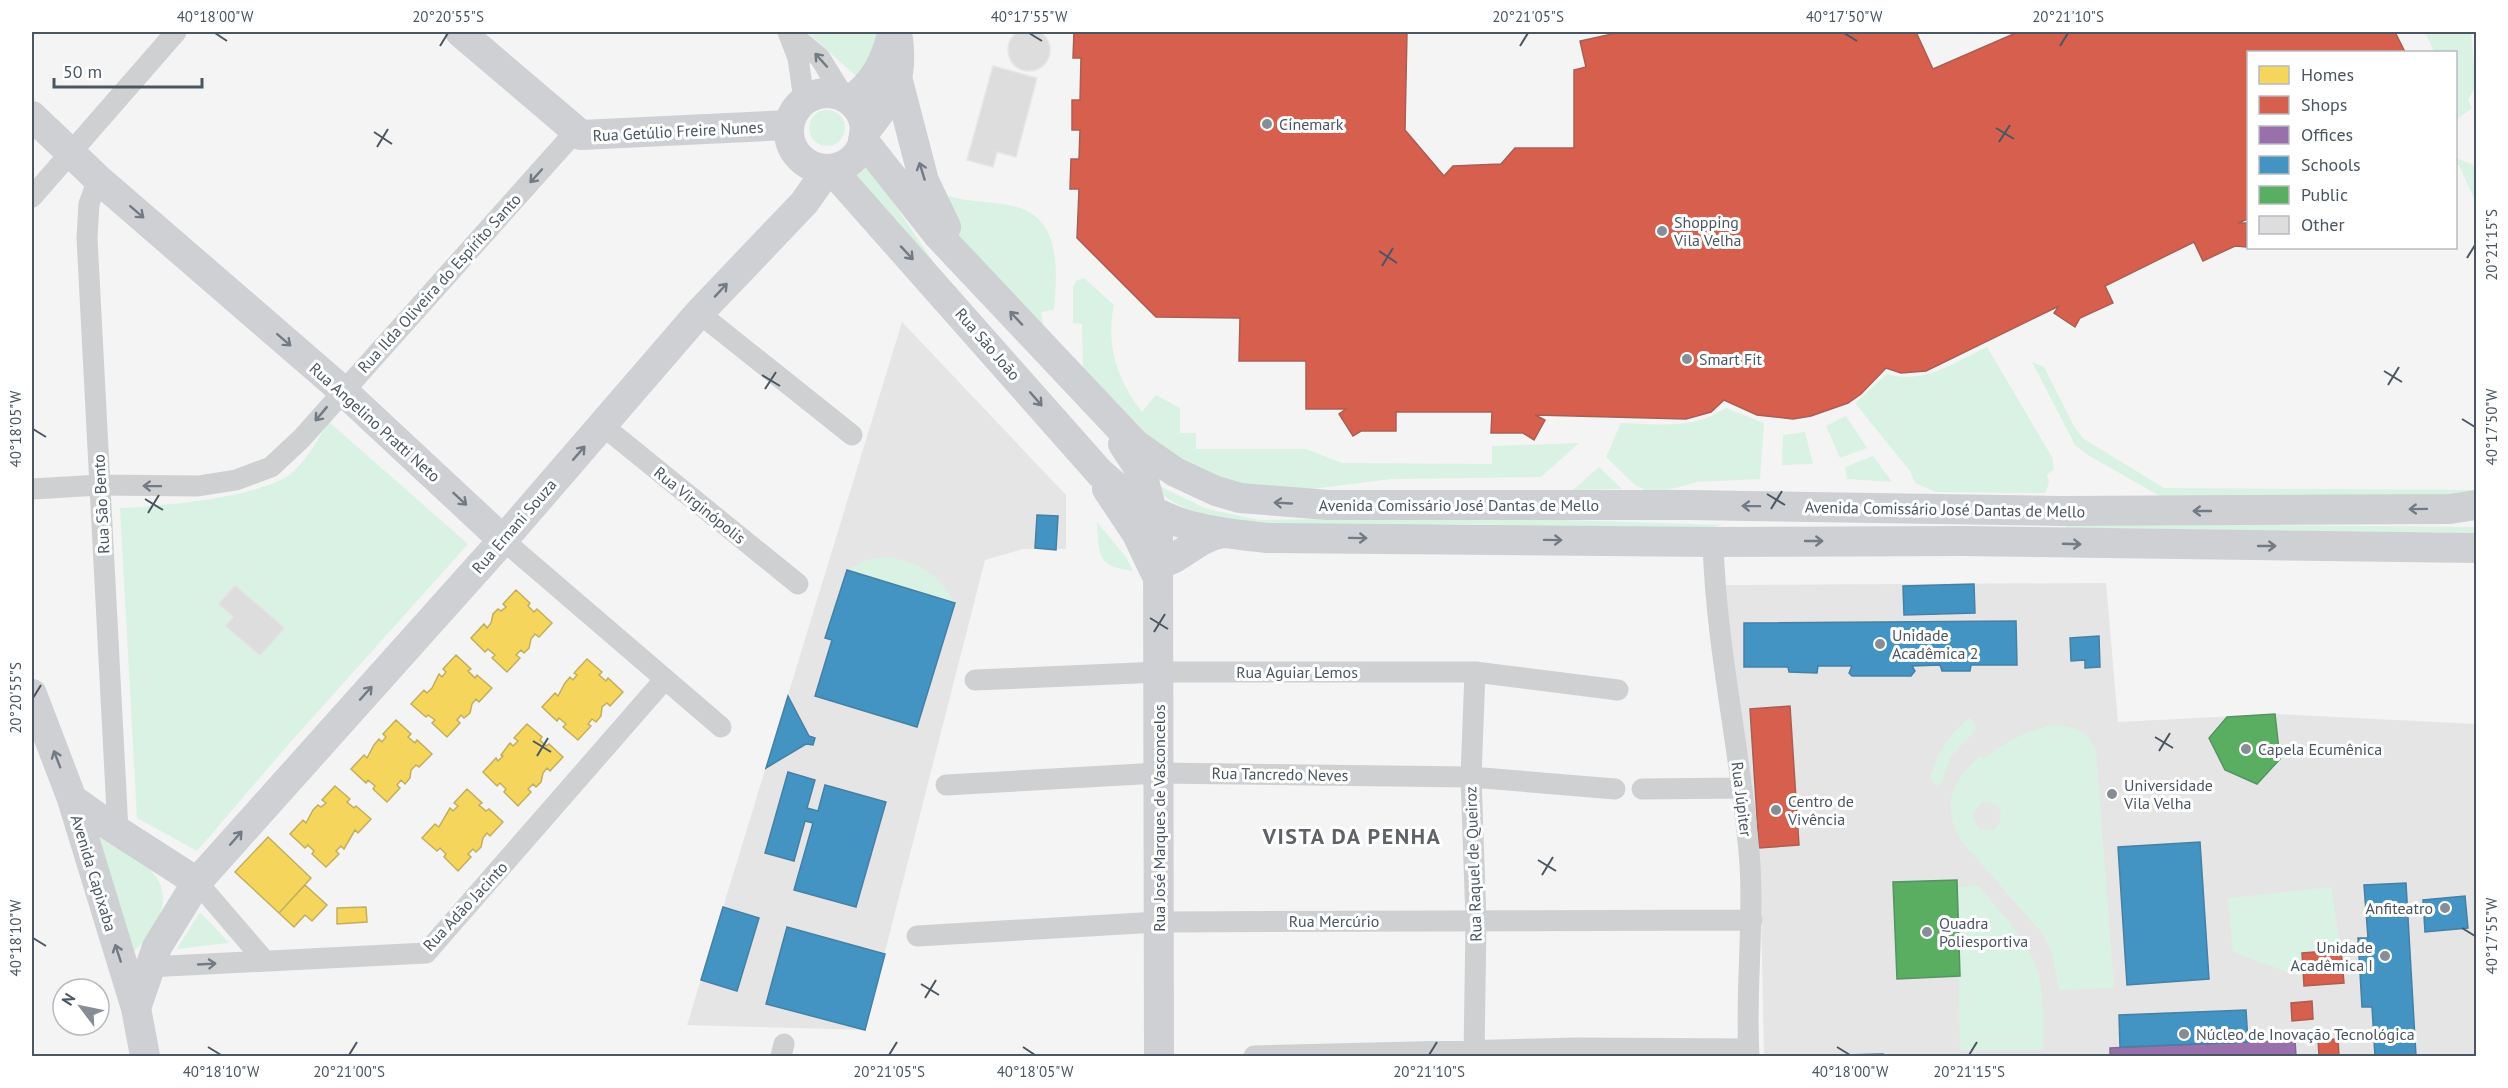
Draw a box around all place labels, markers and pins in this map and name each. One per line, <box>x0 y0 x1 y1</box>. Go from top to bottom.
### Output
place label: Cinemark <box>1279 114 1344 134</box>
marker: Cinemark <box>1260 117 1274 131</box>
place label: Shopping Vila Velha <box>1673 212 1741 250</box>
marker: Shopping Vila Velha <box>1655 224 1669 238</box>
place label: Smart Fit <box>1699 349 1763 369</box>
marker: Smart Fit <box>1680 352 1694 366</box>
place label: Unidade Acadêmica 2 <box>1892 625 1978 663</box>
marker: Unidade Acadêmica 2 <box>1873 637 1887 651</box>
place label: Capela Ecumênica <box>2258 739 2382 759</box>
marker: Capela Ecumênica <box>2239 742 2253 756</box>
place label: Universidade Vila Velha <box>2123 775 2213 813</box>
marker: Universidade Vila Velha <box>2105 787 2119 801</box>
place label: Centro de Vivência <box>1787 791 1854 829</box>
marker: Centro de Vivência <box>1769 803 1783 817</box>
place label: Anfiteatro <box>2365 898 2433 918</box>
marker: Anfiteatro <box>2438 901 2452 915</box>
place label: Quadra Poliesportiva <box>1939 913 2028 951</box>
marker: Quadra Poliesportiva <box>1920 925 1934 939</box>
place label: Unidade Acadêmica I <box>2291 937 2373 975</box>
marker: Unidade Acadêmica I <box>2378 949 2392 963</box>
place label: Núcleo de Inovação Tecnológica <box>2196 1024 2415 1044</box>
marker: Núcleo de Inovação Tecnológica <box>2177 1027 2191 1041</box>

